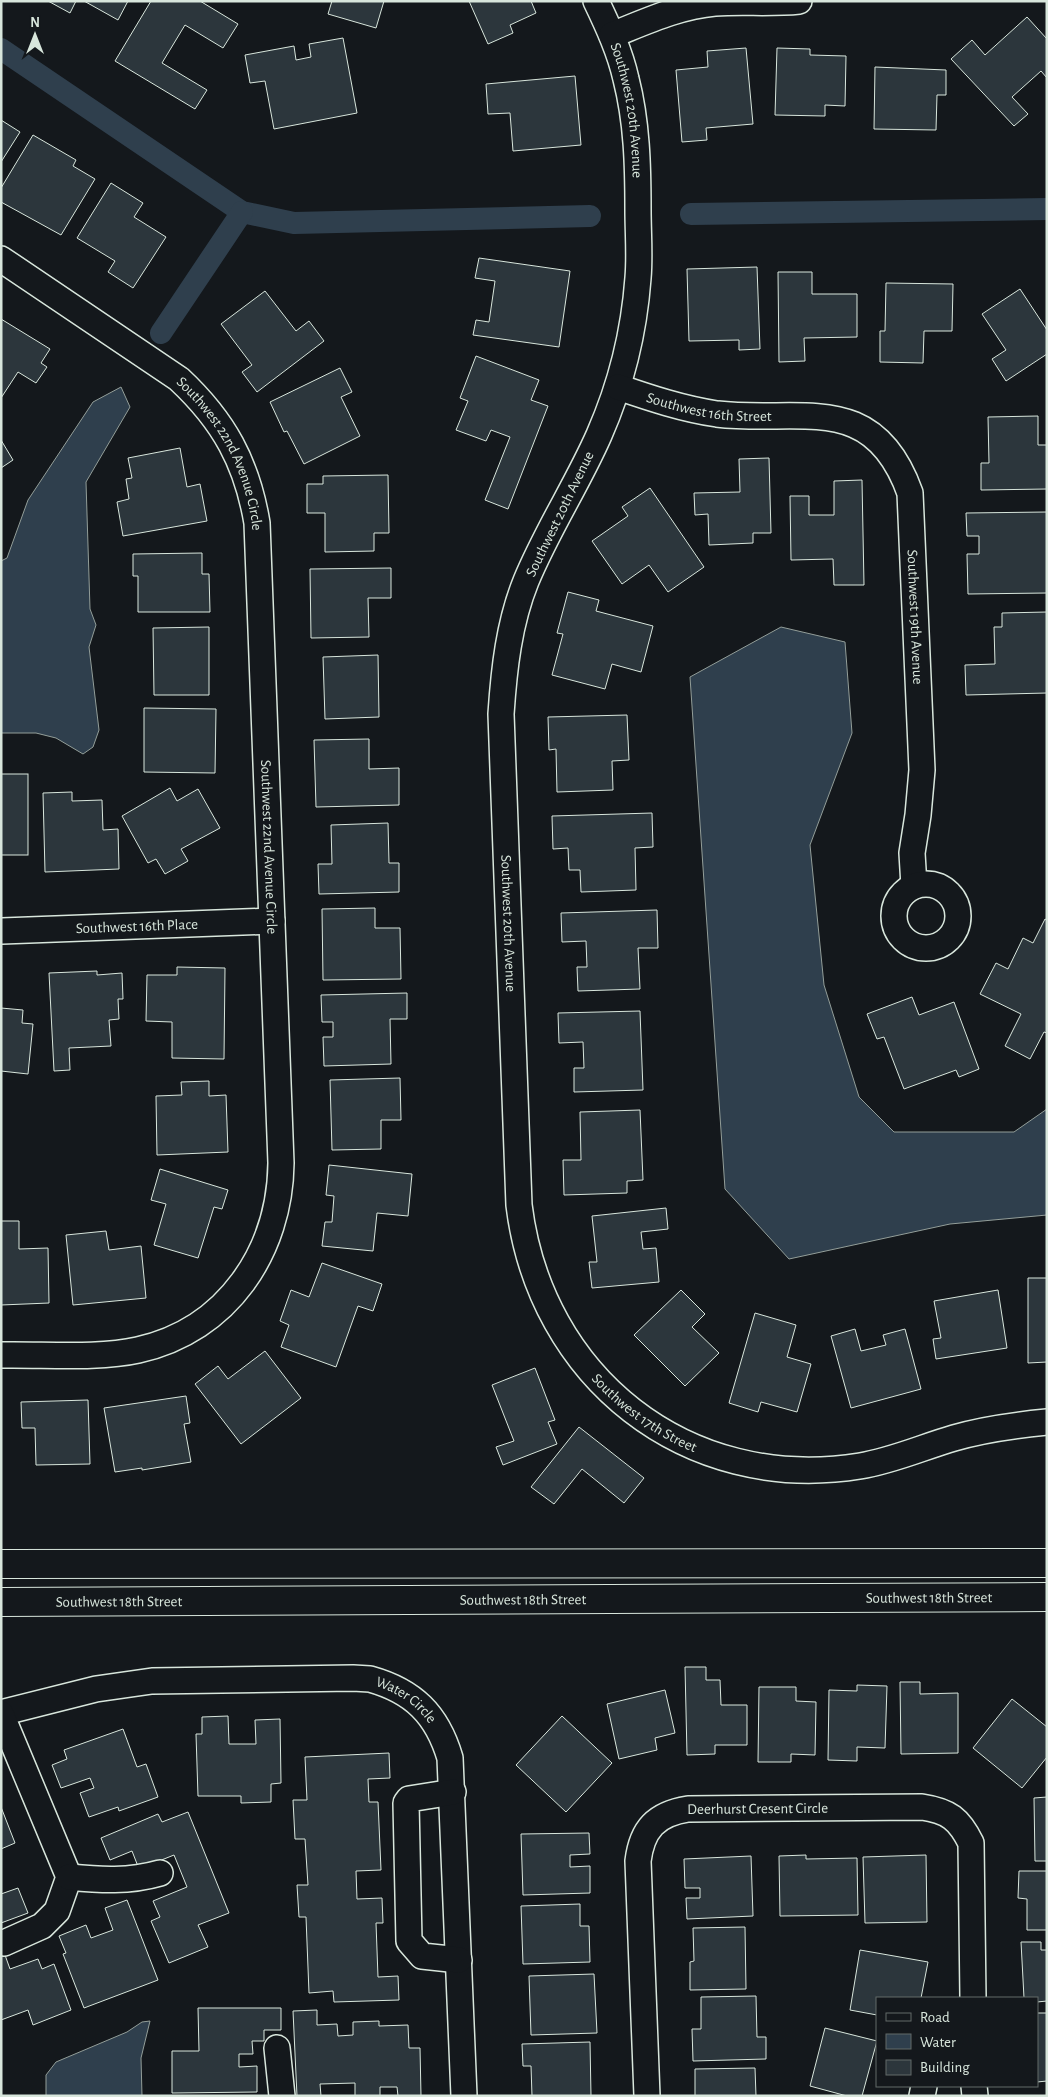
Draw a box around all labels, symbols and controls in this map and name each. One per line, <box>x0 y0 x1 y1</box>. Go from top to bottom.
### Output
north arrow <box>10 10 60 60</box>
text: N <box>30 16 40 30</box>
street label: Southwest 20th Avenue <box>608 41 645 178</box>
street label: Southwest 22nd Avenue Circle <box>174 374 265 531</box>
street label: Southwest 16th Street <box>645 390 772 424</box>
street label: Southwest 20th Avenue <box>523 449 597 579</box>
street label: Southwest 19th Avenue <box>905 549 926 685</box>
street label: Southwest 22nd Avenue Circle <box>258 760 280 934</box>
street label: Southwest 20th Avenue <box>499 855 519 992</box>
street label: Southwest 16th Place <box>76 916 198 936</box>
street label: Southwest 17th Street <box>589 1370 699 1455</box>
street label: Southwest 18th Street <box>866 1590 993 1605</box>
street label: Southwest 18th Street <box>460 1592 587 1607</box>
street label: Southwest 18th Street <box>56 1594 183 1609</box>
street label: Water Circle <box>374 1674 440 1726</box>
street label: Deerhurst Cresent Circle <box>687 1800 828 1817</box>
legend <box>876 1997 1038 2087</box>
text: Road <box>920 2010 950 2025</box>
text: Water <box>920 2035 956 2050</box>
text: Building <box>920 2060 970 2075</box>

